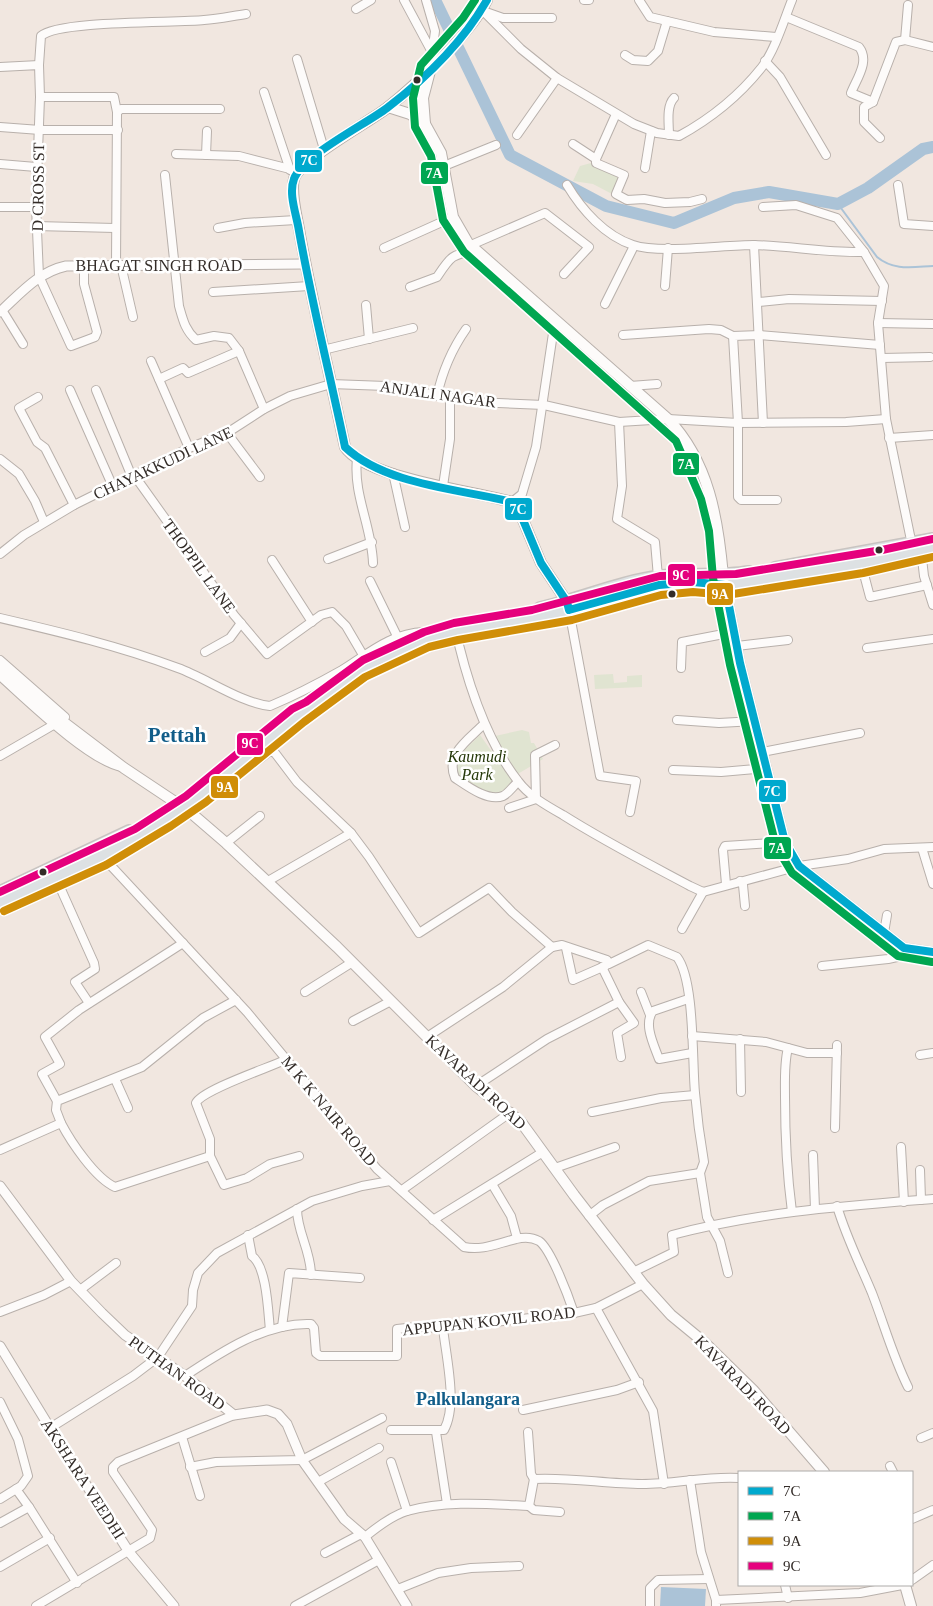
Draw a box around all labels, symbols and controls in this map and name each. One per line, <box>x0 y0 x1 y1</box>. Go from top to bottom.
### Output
unlabelled marker <box>412 75 422 85</box>
street label: D CROSS ST <box>29 142 47 232</box>
line badge: 7C <box>294 149 323 173</box>
text: 7C <box>300 153 318 168</box>
line badge: 7A <box>420 161 449 185</box>
text: 7A <box>425 166 443 181</box>
street label: BHAGAT SINGH ROAD <box>76 257 242 274</box>
street label: ANJALI NAGAR <box>379 377 497 411</box>
street label: CHAYAKKUDI LANE <box>91 423 235 503</box>
line badge: 7A <box>672 452 700 476</box>
text: 7A <box>677 457 695 472</box>
line badge: 7C <box>504 497 533 521</box>
text: 7C <box>509 502 527 517</box>
street label: THOPPIL LANE <box>159 516 239 616</box>
unlabelled marker <box>874 545 884 555</box>
line badge: 9C <box>667 563 696 587</box>
text: 9C <box>672 568 690 583</box>
line badge: 9A <box>706 582 734 606</box>
text: 9A <box>711 587 729 602</box>
unlabelled marker <box>667 589 677 599</box>
district label: Pettah <box>148 723 206 747</box>
line badge: 9C <box>236 732 264 756</box>
text: 9C <box>241 736 259 751</box>
park label: Kaumudi Park <box>447 748 506 783</box>
line badge: 9A <box>210 775 239 799</box>
line badge: 7C <box>758 779 787 803</box>
text: 9A <box>216 780 234 795</box>
text: 7C <box>763 784 781 799</box>
line badge: 7A <box>763 836 792 860</box>
text: 7A <box>768 841 786 856</box>
unlabelled marker <box>38 867 48 877</box>
street label: KAVARADI ROAD <box>422 1031 530 1133</box>
street label: M K K NAIR ROAD <box>278 1053 380 1169</box>
street label: APPUPAN KOVIL ROAD <box>402 1303 576 1339</box>
street label: KAVARADI ROAD <box>692 1332 794 1438</box>
street label: PUTHAN ROAD <box>126 1333 228 1413</box>
district label: Palkulangara <box>416 1389 520 1409</box>
street label: AKSHARA VEEDHI <box>38 1416 128 1542</box>
legend <box>738 1471 913 1586</box>
text: 7C <box>783 1483 801 1499</box>
text: 7A <box>783 1508 802 1524</box>
text: 9A <box>783 1533 802 1549</box>
text: 9C <box>783 1558 801 1574</box>

